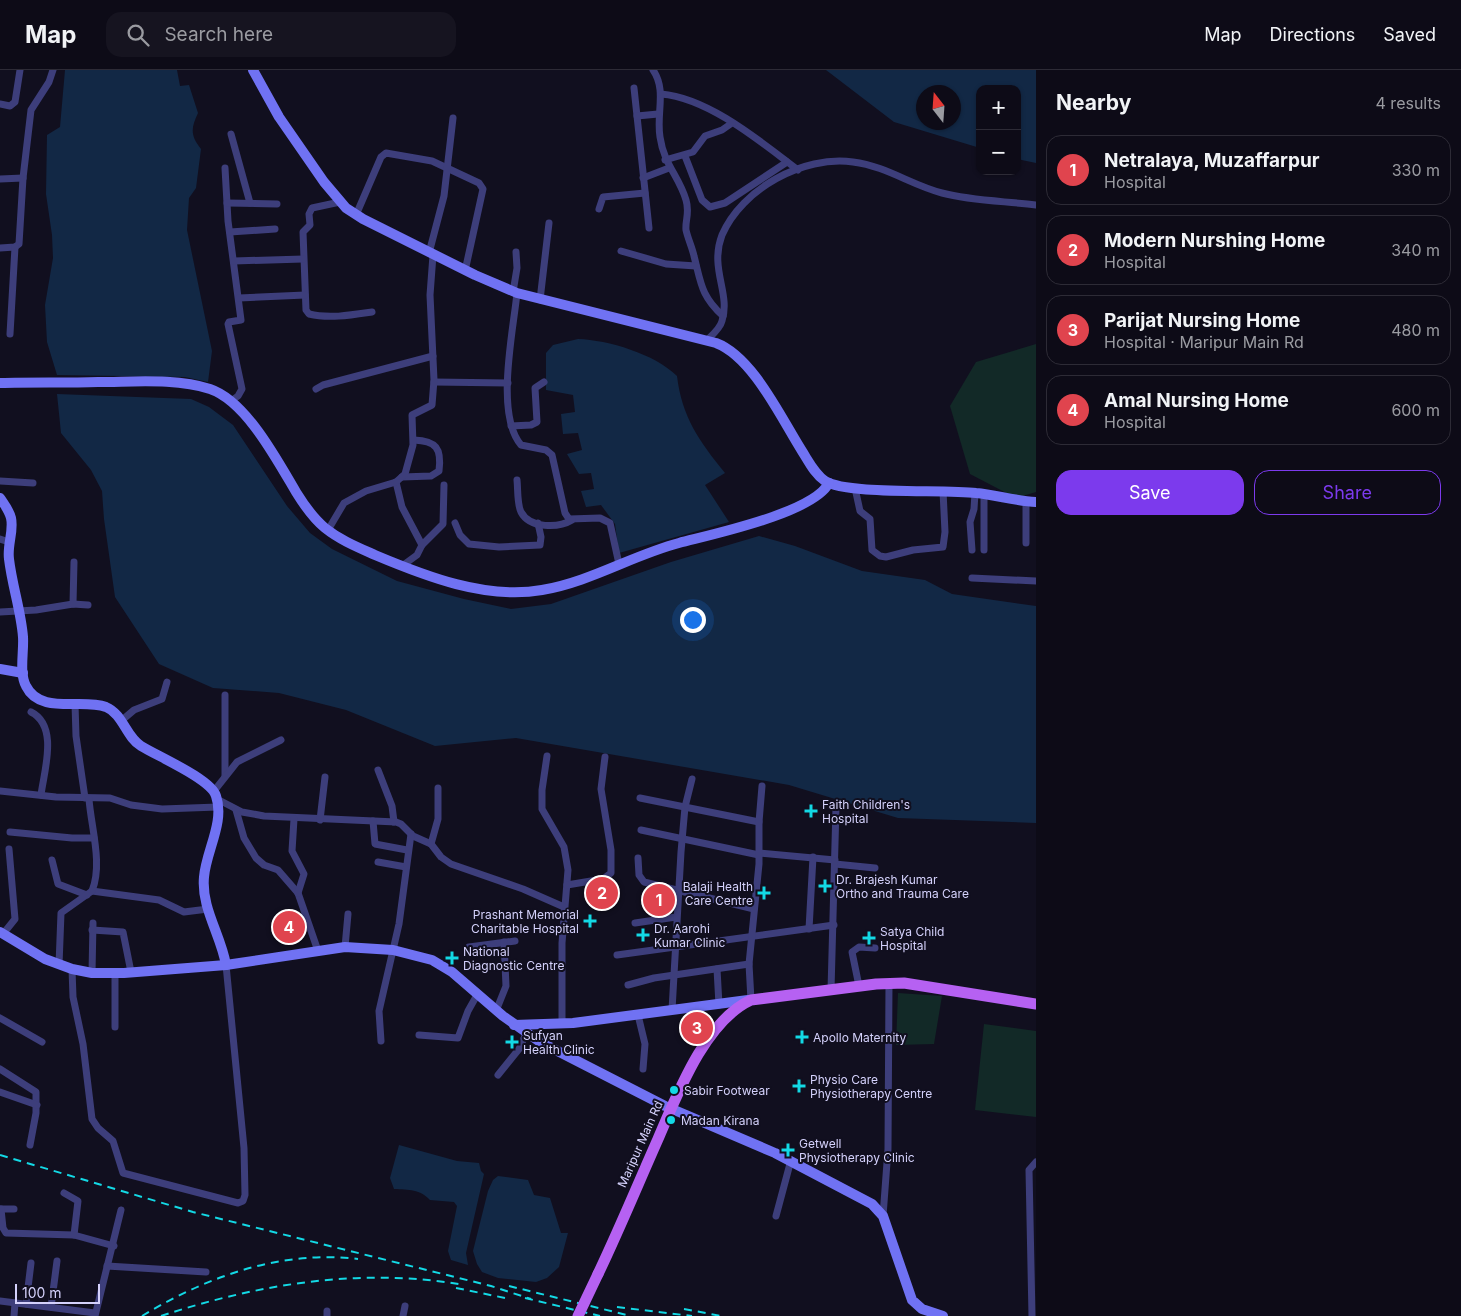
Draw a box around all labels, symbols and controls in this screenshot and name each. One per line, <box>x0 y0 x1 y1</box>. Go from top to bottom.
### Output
search box <box>106 12 456 57</box>
text: Map <box>25 20 76 49</box>
icon: search <box>124 21 152 49</box>
text: Search here <box>164 23 273 46</box>
text: Map <box>1204 24 1242 45</box>
text: Directions <box>1270 24 1355 45</box>
text: Saved <box>1383 24 1436 45</box>
north arrow <box>916 85 961 130</box>
map controls <box>976 85 1021 175</box>
button: + <box>976 85 1021 130</box>
text: Nearby <box>1056 90 1131 115</box>
text: 4 results <box>1376 93 1441 113</box>
button: − <box>976 130 1021 175</box>
text: Netralaya, Muzaffarpur <box>1104 149 1320 172</box>
text: 1 <box>1070 160 1076 180</box>
text: 330 m <box>1392 160 1440 180</box>
text: Hospital <box>1104 172 1166 192</box>
text: Modern Nurshing Home <box>1104 229 1325 252</box>
text: 2 <box>1068 240 1078 260</box>
text: 340 m <box>1391 240 1440 260</box>
text: Hospital <box>1104 252 1166 272</box>
text: Parijat Nursing Home <box>1104 309 1300 332</box>
text: 3 <box>1068 320 1078 340</box>
text: 480 m <box>1391 320 1440 340</box>
text: Hospital · Maripur Main Rd <box>1104 332 1304 352</box>
text: Amal Nursing Home <box>1104 389 1289 412</box>
text: 4 <box>1068 400 1078 420</box>
text: 600 m <box>1391 400 1440 420</box>
text: Hospital <box>1104 412 1166 432</box>
button: Save <box>1056 470 1244 515</box>
button: Share <box>1254 470 1441 515</box>
your location <box>680 607 706 633</box>
place label: Faith Children's Hospital <box>822 797 910 826</box>
marker: Faith Children's Hospital <box>804 804 818 818</box>
place label: Dr. Brajesh Kumar Ortho and Trauma Care <box>836 872 969 901</box>
pin: 2 <box>586 874 618 912</box>
place label: Balaji Health Care Centre <box>683 879 753 908</box>
marker: Dr. Brajesh Kumar Ortho and Trauma Care <box>818 879 832 893</box>
pin: 1 <box>643 881 675 919</box>
marker: Balaji Health Care Centre <box>757 886 771 900</box>
place label: Prashant Memorial Charitable Hospital <box>471 907 579 936</box>
pin: 4 <box>273 908 305 946</box>
marker: Prashant Memorial Charitable Hospital <box>583 914 597 928</box>
place label: Dr. Aarohi Kumar Clinic <box>654 921 725 950</box>
place label: Satya Child Hospital <box>880 924 944 953</box>
marker: Dr. Aarohi Kumar Clinic <box>636 928 650 942</box>
marker: Satya Child Hospital <box>862 931 876 945</box>
place label: National Diagnostic Centre <box>463 944 564 973</box>
marker: National Diagnostic Centre <box>445 951 459 965</box>
pin: 3 <box>681 1009 713 1047</box>
place label: Sufyan Health Clinic <box>523 1028 595 1057</box>
marker: Apollo Maternity <box>795 1030 809 1044</box>
place label: Apollo Maternity <box>813 1030 906 1045</box>
marker: Sufyan Health Clinic <box>505 1035 519 1049</box>
place label: Physio Care Physiotherapy Centre <box>810 1072 932 1101</box>
marker: Physio Care Physiotherapy Centre <box>792 1079 806 1093</box>
place label: Sabir Footwear <box>684 1083 770 1098</box>
marker: Sabir Footwear <box>668 1084 680 1096</box>
street label: Maripur Main Rd <box>614 1098 666 1190</box>
place label: Madan Kirana <box>681 1113 759 1128</box>
marker: Madan Kirana <box>665 1114 677 1126</box>
place label: Getwell Physiotherapy Clinic <box>799 1136 915 1165</box>
marker: Getwell Physiotherapy Clinic <box>781 1143 795 1157</box>
scale bar <box>15 1281 100 1304</box>
text: 100 m <box>22 1284 62 1301</box>

